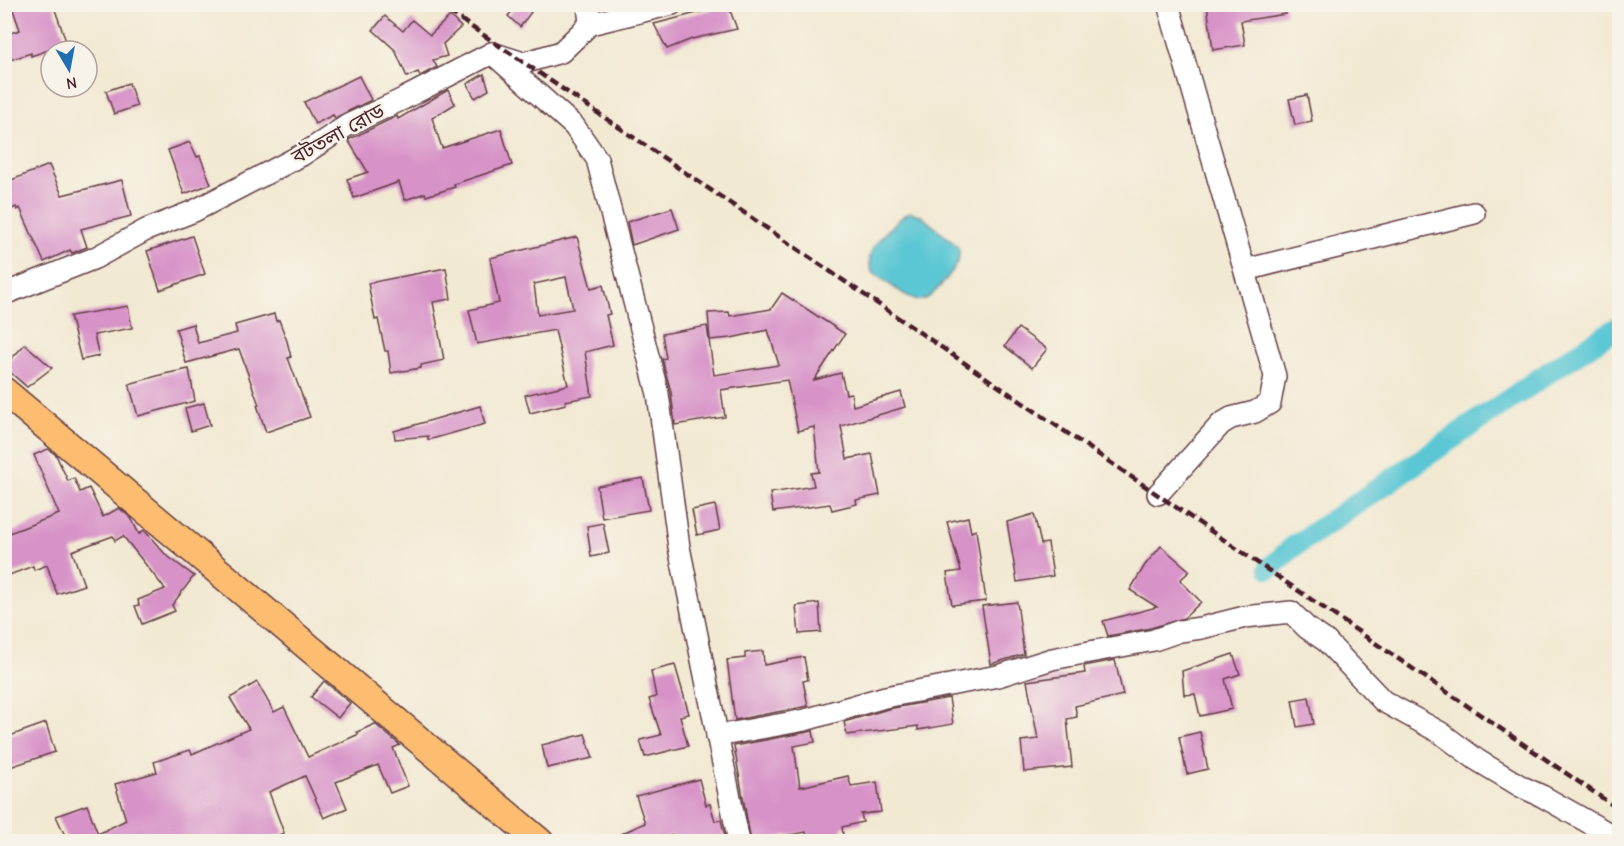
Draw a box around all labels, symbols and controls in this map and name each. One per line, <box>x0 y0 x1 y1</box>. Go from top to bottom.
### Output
north arrow <box>39 39 99 99</box>
text: N <box>65 73 78 93</box>
street label: বটতলা রোড <box>286 98 389 169</box>

